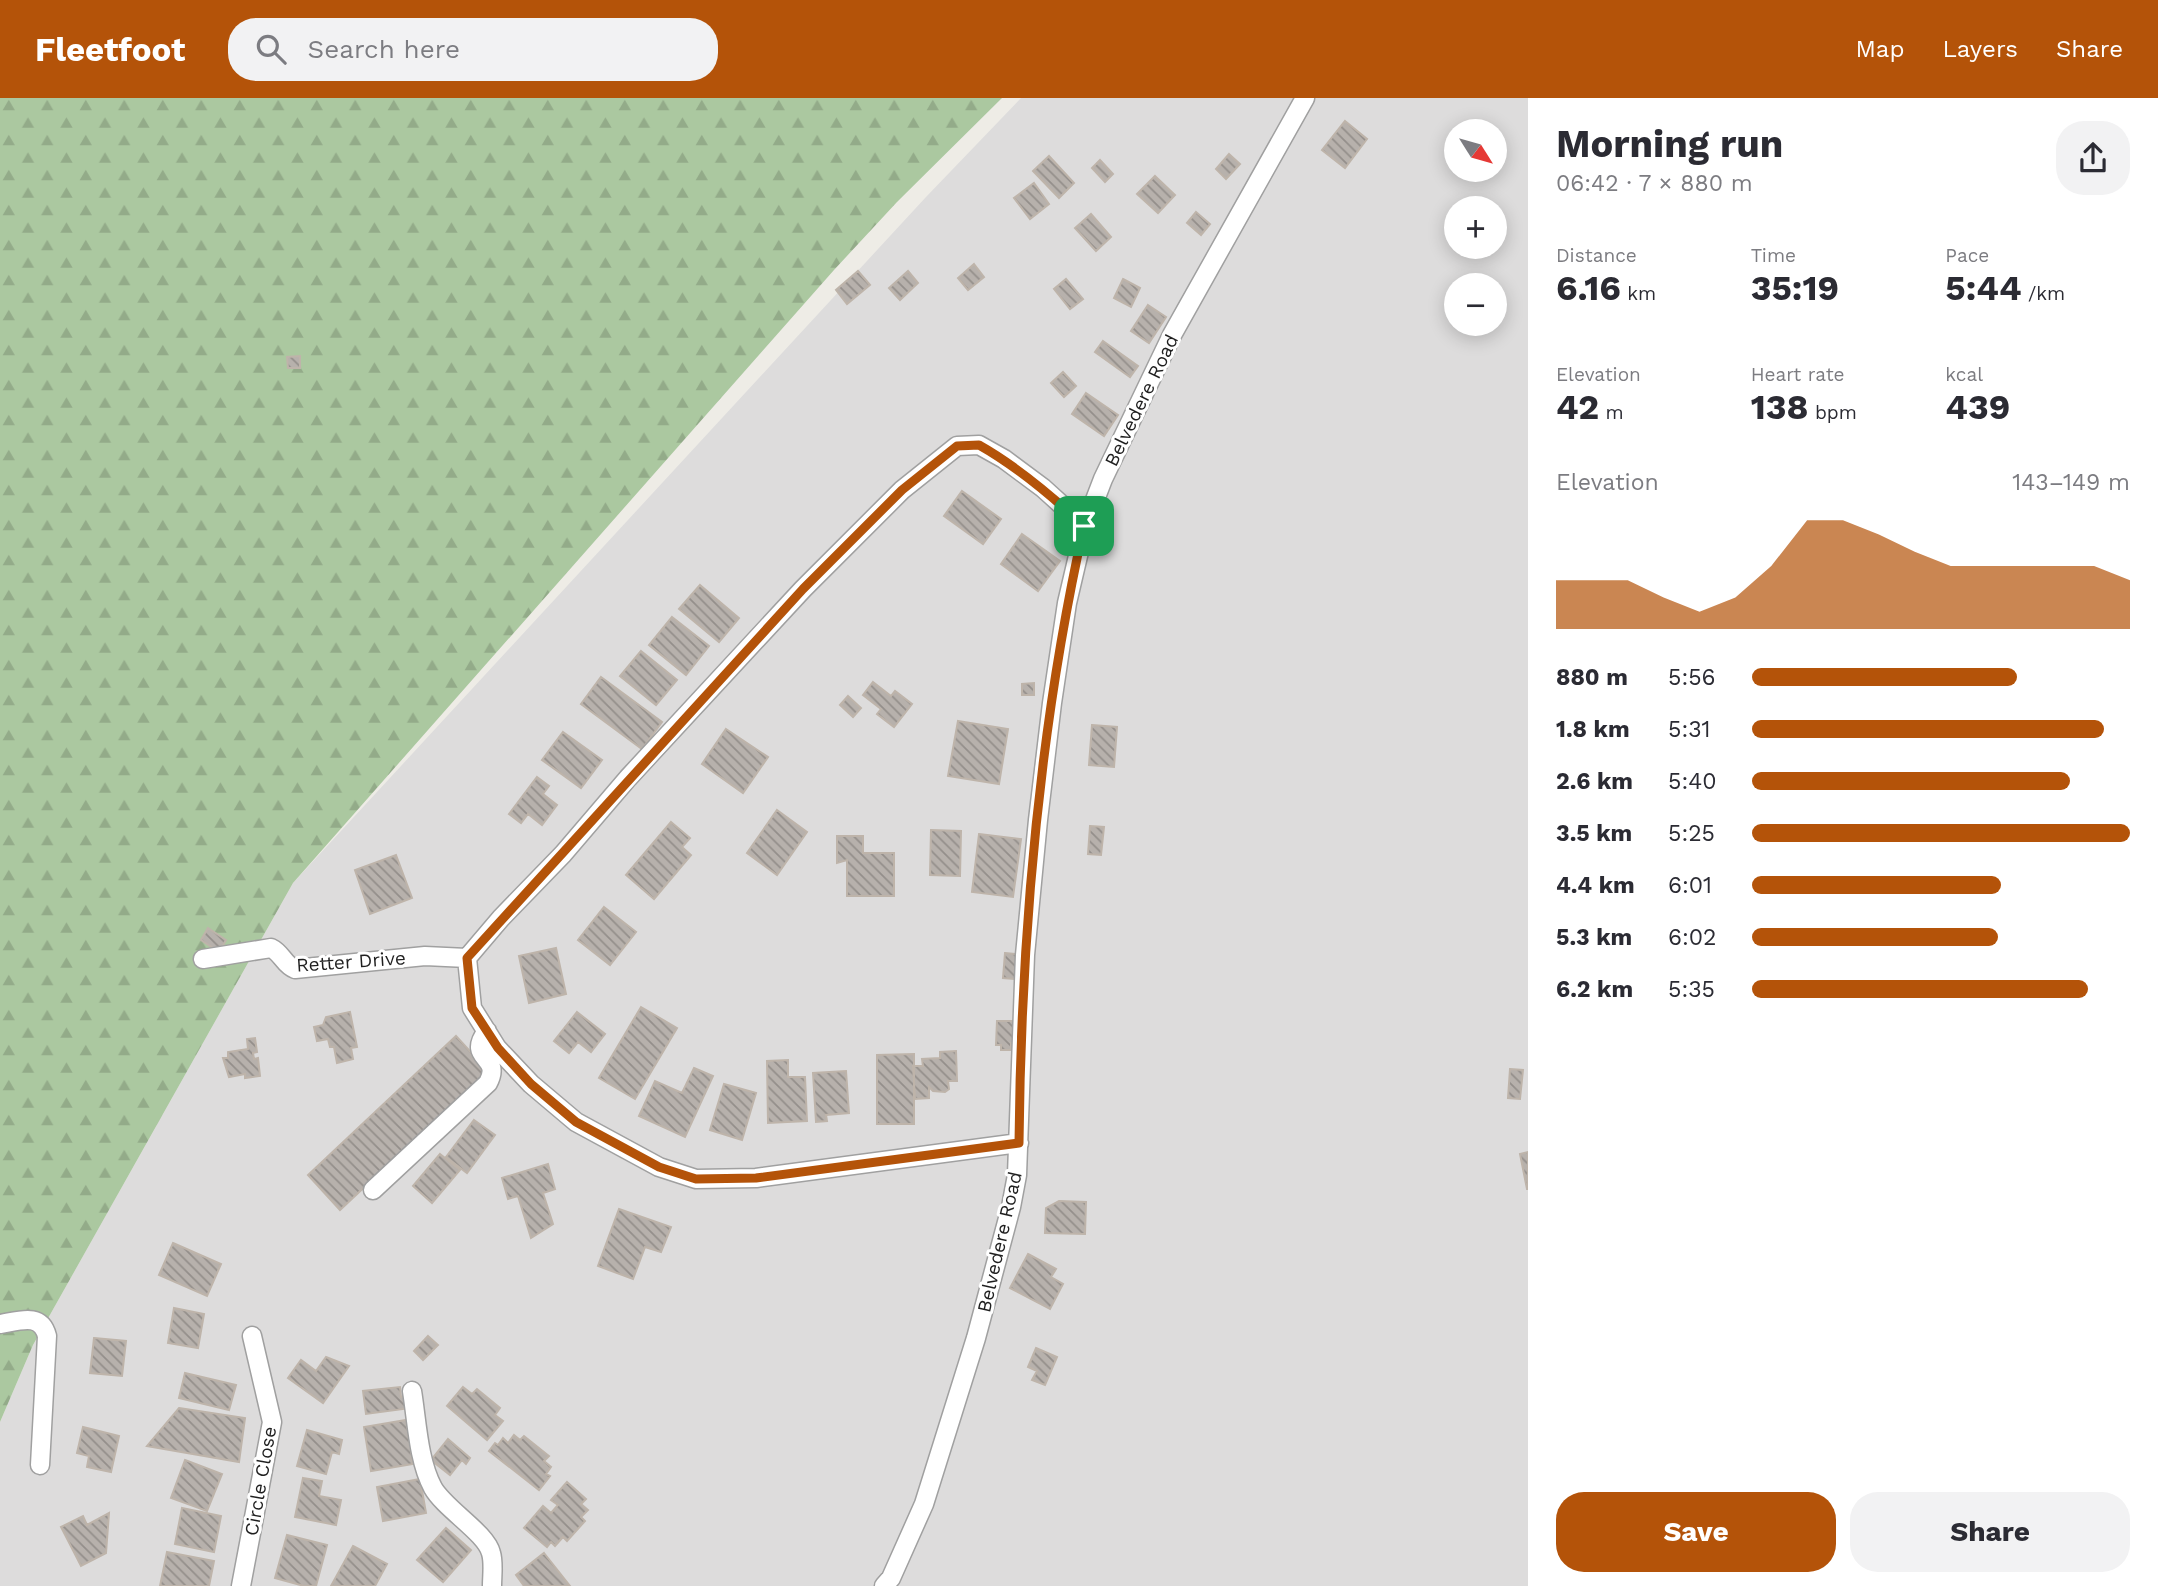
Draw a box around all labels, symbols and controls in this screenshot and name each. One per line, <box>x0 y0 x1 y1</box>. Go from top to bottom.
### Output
search box <box>228 18 718 81</box>
text: Fleetfoot <box>35 30 186 69</box>
icon: search <box>252 30 290 68</box>
text: Search here <box>308 34 460 64</box>
text: Map <box>1856 35 1904 63</box>
text: Layers <box>1942 35 2018 63</box>
text: Share <box>2056 35 2123 63</box>
north arrow <box>1444 119 1507 182</box>
map controls <box>1444 119 1507 336</box>
button: share <box>2056 121 2130 195</box>
text: Morning run <box>1556 122 1783 166</box>
text: 06:42 · 7 × 880 m <box>1556 170 1753 197</box>
button: + <box>1444 196 1507 259</box>
text: Distance <box>1556 244 1637 267</box>
text: Time <box>1751 244 1796 267</box>
text: Pace <box>1945 244 1989 267</box>
text: 6.16 <box>1556 267 1621 309</box>
text: 35:19 <box>1751 267 1839 309</box>
text: 5:44 <box>1945 267 2022 309</box>
button: − <box>1444 273 1507 336</box>
text: km <box>1621 282 1656 305</box>
text: /km <box>2022 282 2065 305</box>
street label: Belvedere Road <box>1100 331 1183 470</box>
text: Elevation <box>1556 363 1641 386</box>
text: Heart rate <box>1751 363 1845 386</box>
text: kcal <box>1945 363 1983 386</box>
text: 42 <box>1556 386 1599 428</box>
text: 138 <box>1751 386 1808 428</box>
text: 439 <box>1945 386 2010 428</box>
text: m <box>1599 401 1624 424</box>
text: bpm <box>1808 401 1857 424</box>
text: Elevation <box>1556 469 1659 496</box>
text: 143–149 m <box>2012 469 2130 496</box>
pin <box>1054 496 1114 556</box>
icon: arrive <box>1065 507 1103 545</box>
text: 880 m <box>1556 664 1628 691</box>
text: 5:56 <box>1668 664 1716 691</box>
text: 1.8 km <box>1556 716 1630 743</box>
text: 5:31 <box>1668 716 1711 743</box>
text: 2.6 km <box>1556 768 1633 795</box>
text: 5:40 <box>1668 768 1717 795</box>
text: 3.5 km <box>1556 820 1632 847</box>
text: 5:25 <box>1668 820 1715 847</box>
text: 4.4 km <box>1556 872 1635 899</box>
text: 6:01 <box>1668 872 1712 899</box>
text: 5.3 km <box>1556 924 1632 951</box>
text: 6:02 <box>1668 924 1717 951</box>
street label: Retter Drive <box>296 946 407 977</box>
text: 6.2 km <box>1556 976 1633 1003</box>
text: 5:35 <box>1668 976 1715 1003</box>
street label: Belvedere Road <box>972 1169 1027 1315</box>
street label: Circle Close <box>240 1425 281 1538</box>
button: Save <box>1556 1492 1836 1572</box>
button: Share <box>1850 1492 2130 1572</box>

